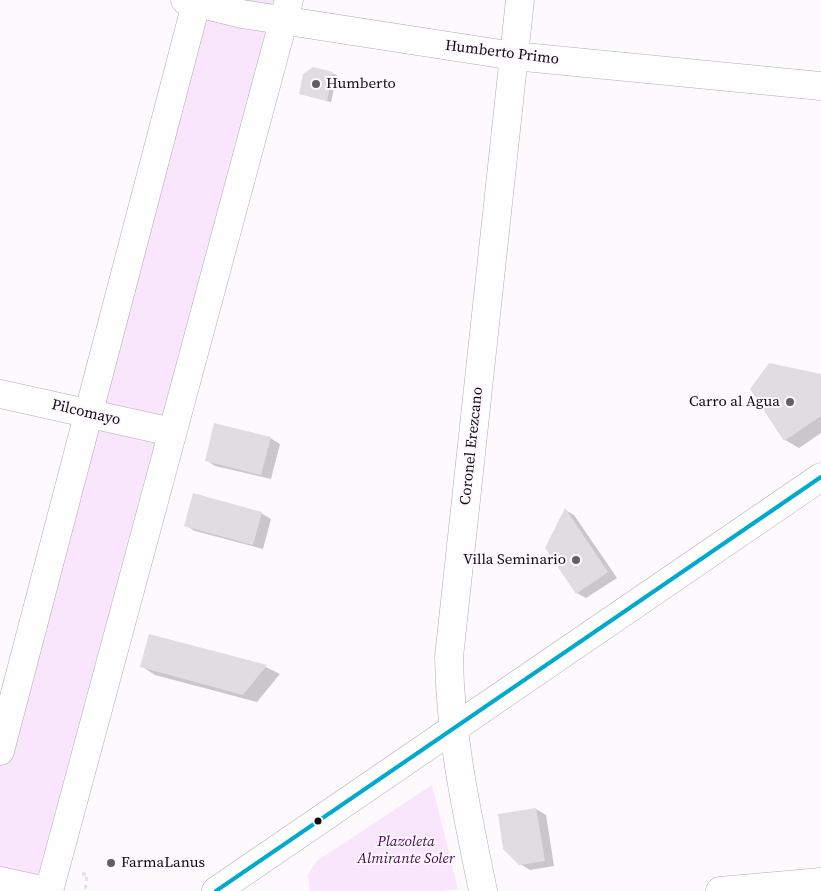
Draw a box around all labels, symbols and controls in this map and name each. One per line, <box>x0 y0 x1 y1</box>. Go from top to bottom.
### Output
street label: Humberto Primo <box>444 37 560 69</box>
place label: Humberto <box>326 75 396 93</box>
marker: Humberto <box>310 78 322 90</box>
street label: Coronel Erezcano <box>457 386 487 506</box>
place label: Carro al Agua <box>689 393 780 411</box>
street label: Pilcomayo <box>50 396 122 430</box>
marker: Carro al Agua <box>784 396 796 408</box>
place label: Villa Seminario <box>463 551 566 569</box>
marker: Villa Seminario <box>570 554 582 566</box>
unlabelled marker <box>313 816 323 826</box>
park label: Plazoleta Almirante Soler <box>357 833 455 868</box>
place label: FarmaLanus <box>121 854 205 872</box>
marker: FarmaLanus <box>105 857 117 869</box>

